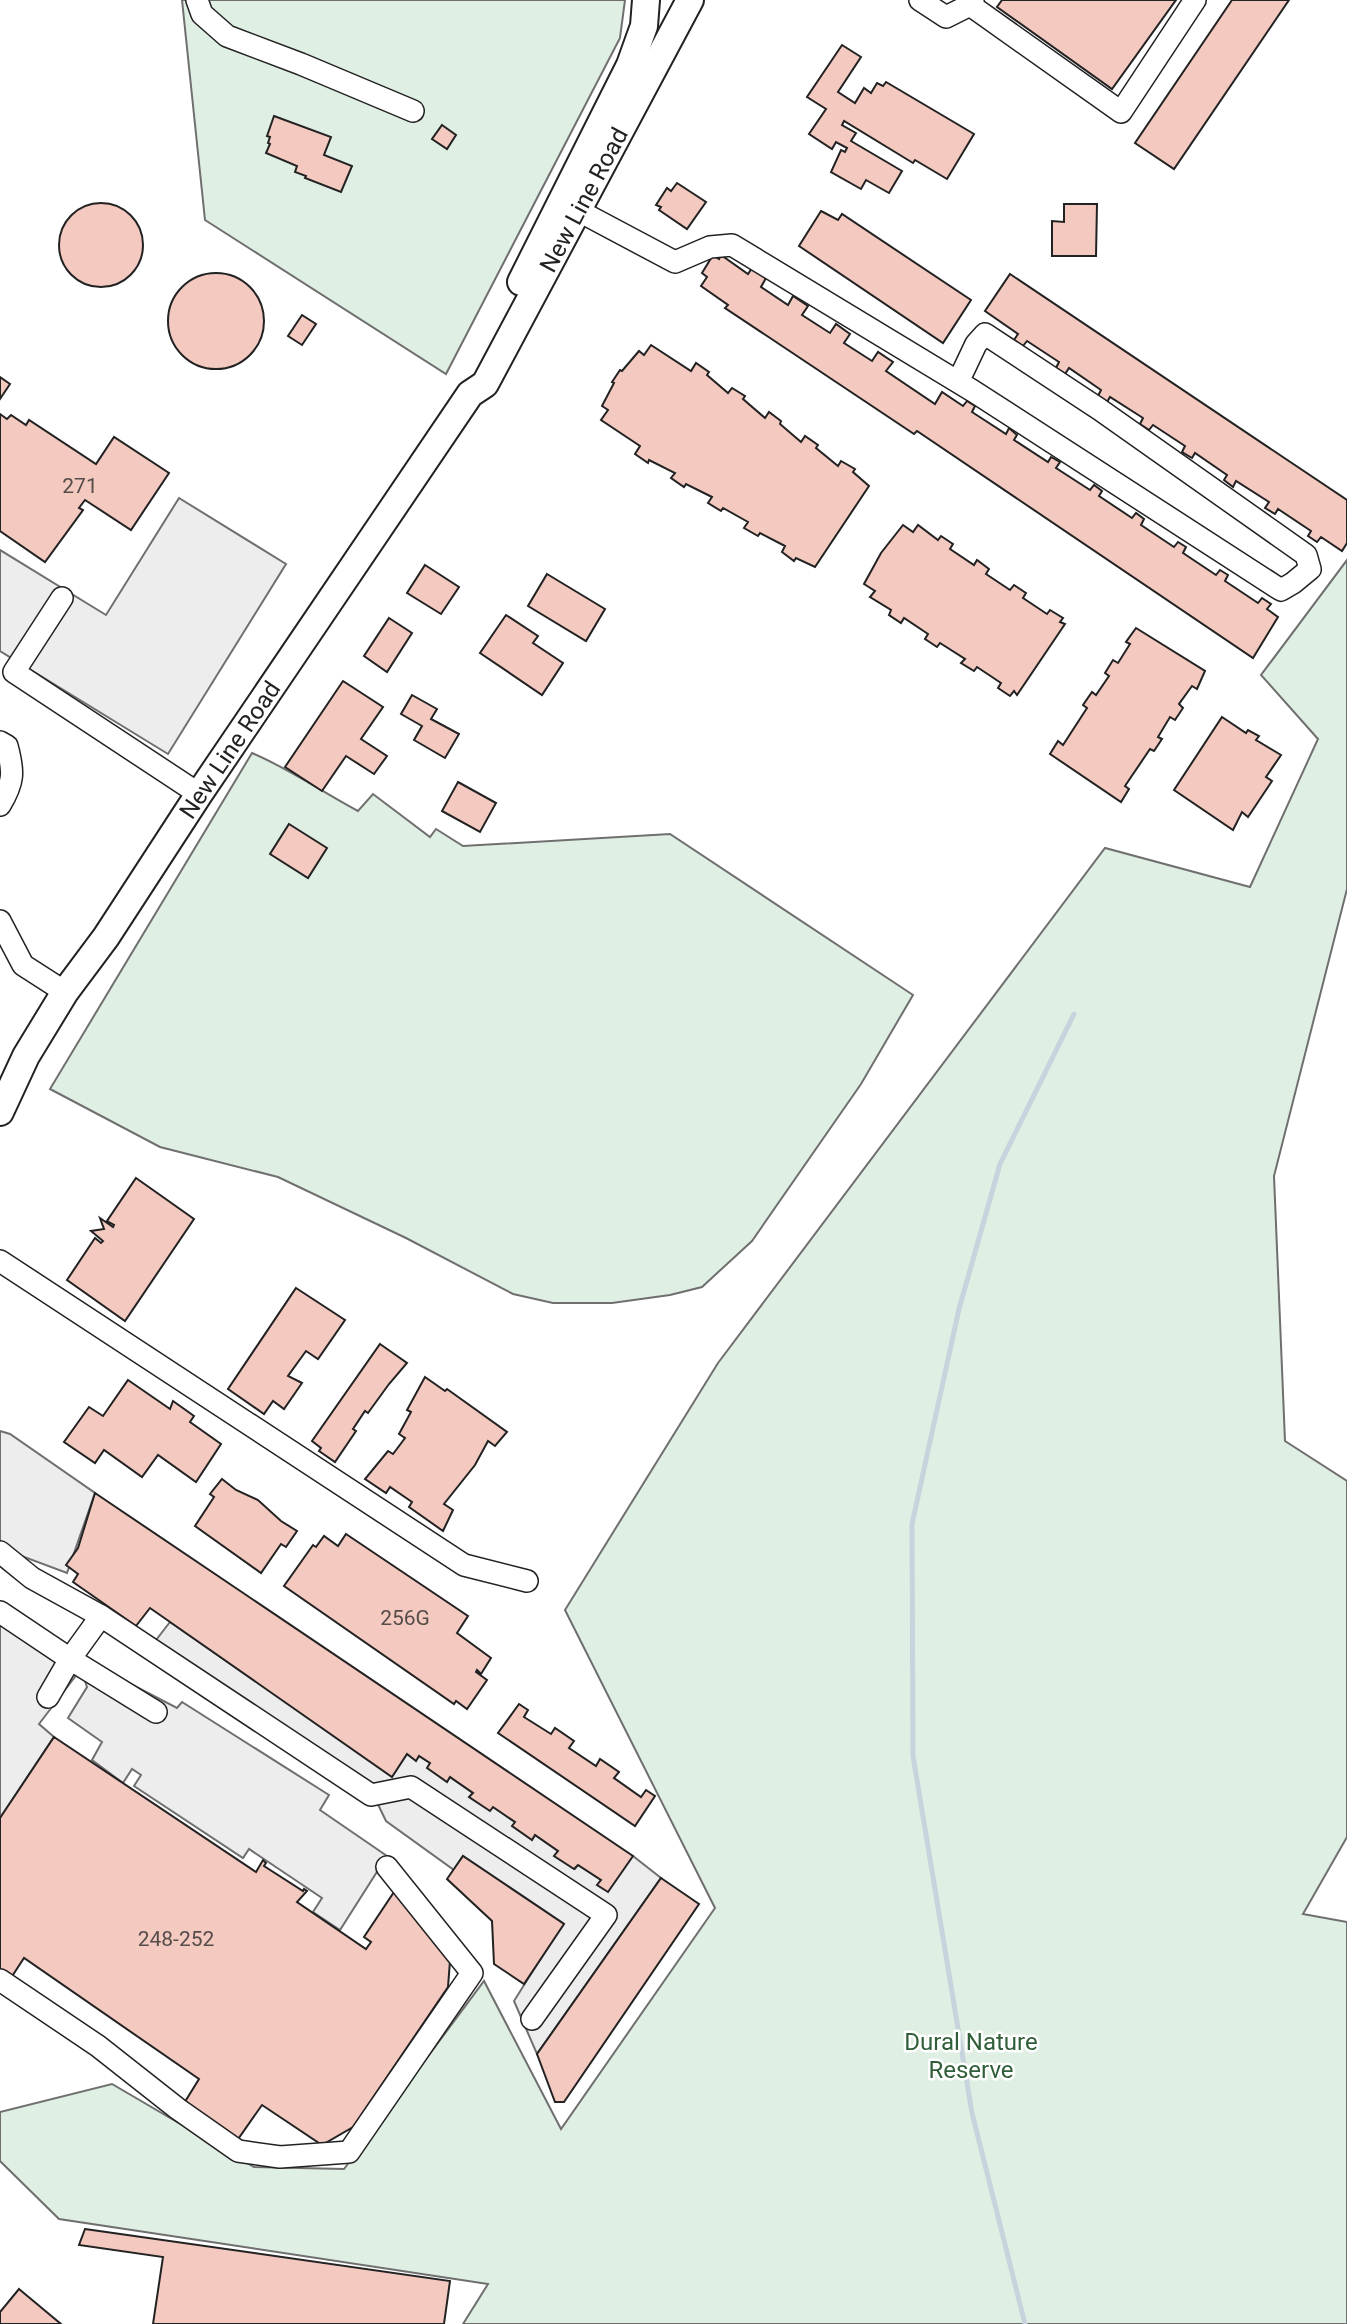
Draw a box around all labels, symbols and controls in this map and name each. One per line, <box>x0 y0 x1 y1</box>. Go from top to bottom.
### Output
street label: New Line Road <box>534 123 634 277</box>
house number: 271 <box>62 474 98 498</box>
street label: New Line Road <box>174 676 286 824</box>
house number: 256G <box>380 1606 430 1630</box>
house number: 248-252 <box>138 1927 215 1951</box>
park label: Dural Nature Reserve <box>904 2028 1038 2084</box>

